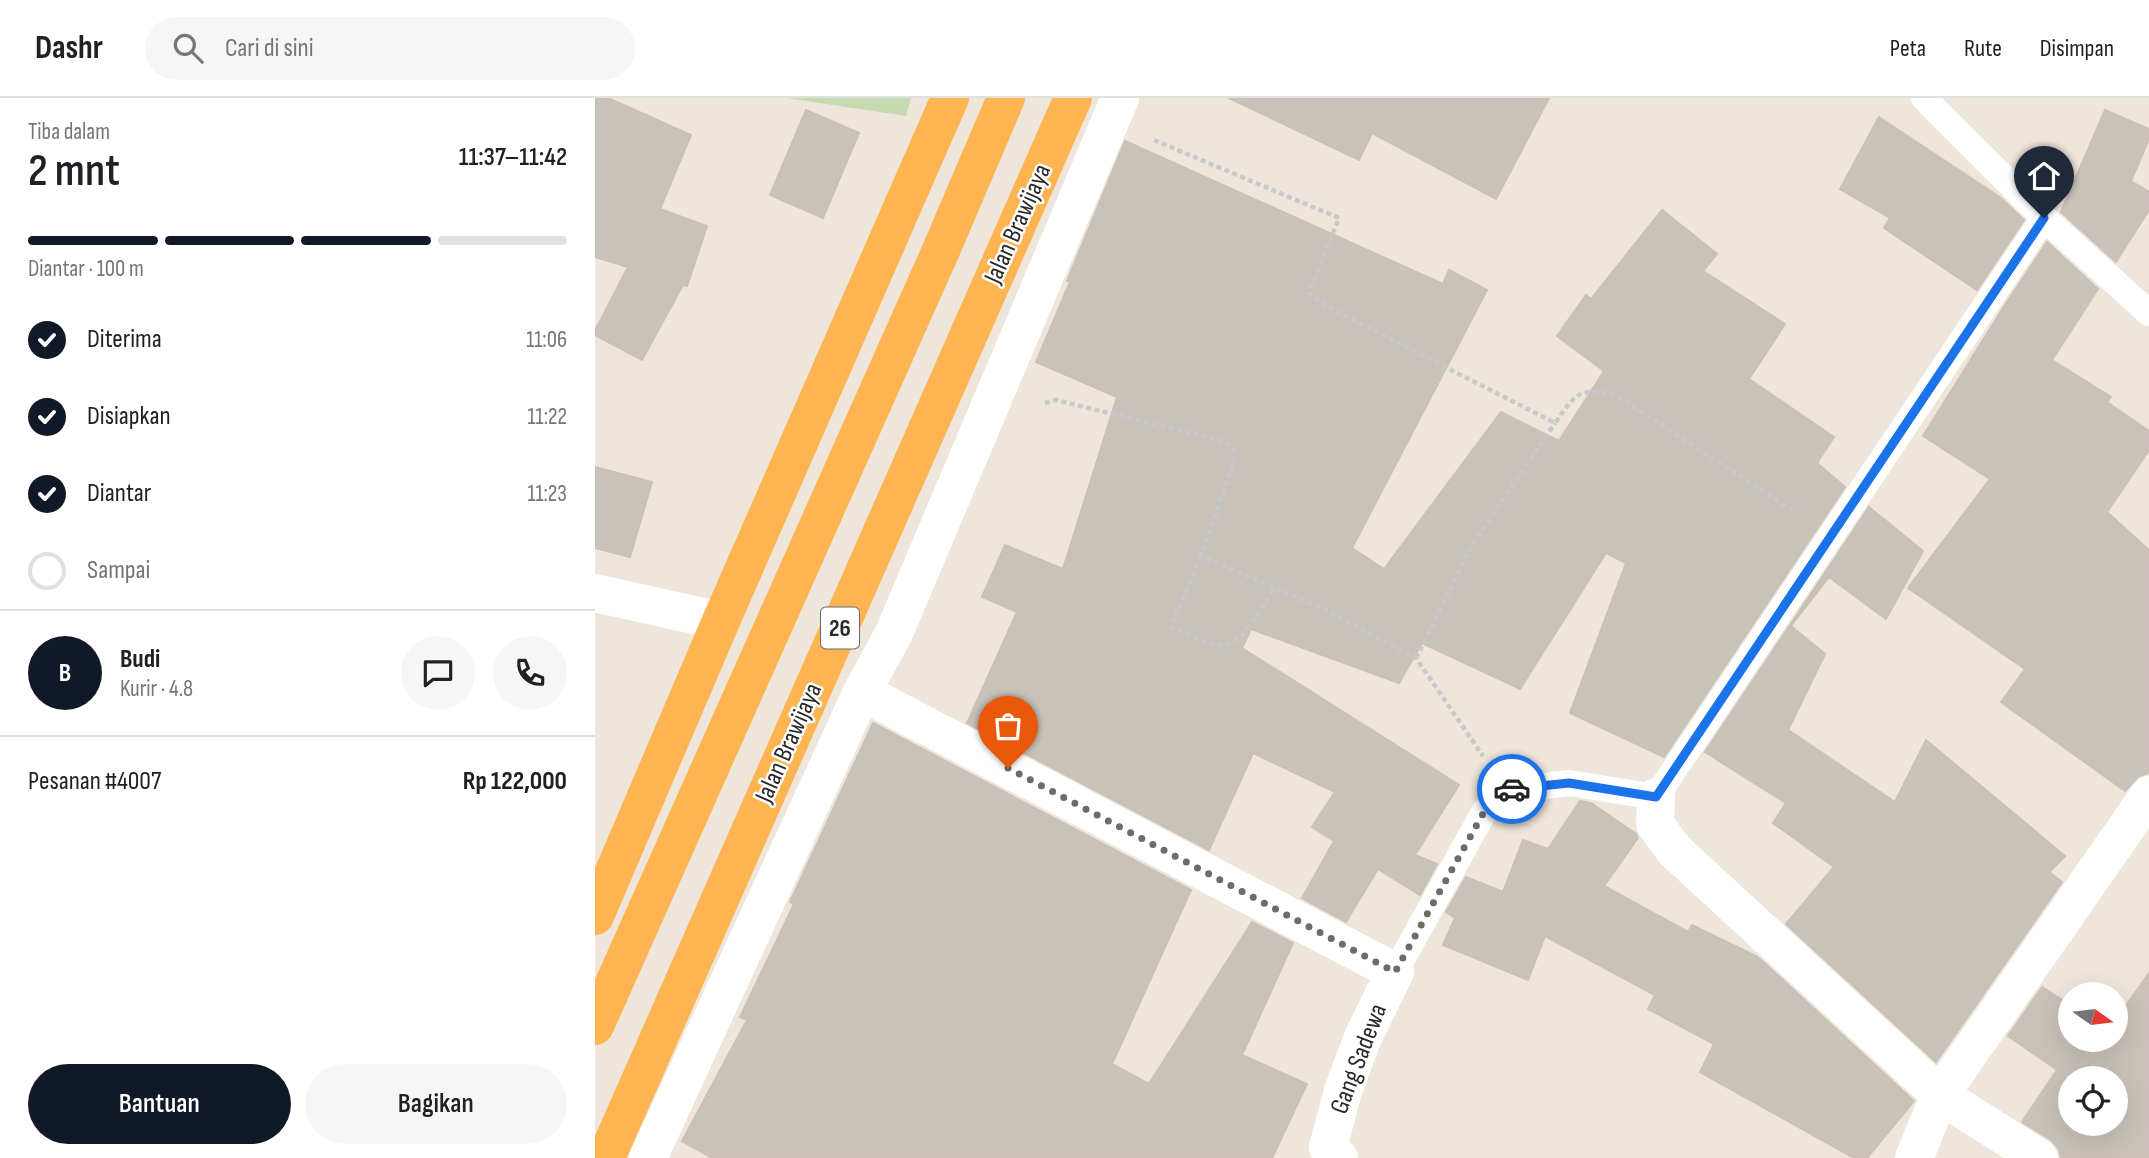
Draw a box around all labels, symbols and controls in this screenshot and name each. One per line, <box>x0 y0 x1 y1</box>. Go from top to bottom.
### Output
search box <box>145 17 635 80</box>
text: Dashr <box>35 28 103 68</box>
icon: search <box>169 29 207 67</box>
text: Cari di sini <box>225 33 314 64</box>
text: Peta <box>1890 34 1926 63</box>
text: Rute <box>1964 34 2002 63</box>
text: Disimpan <box>2040 34 2114 63</box>
text: Tiba dalam <box>28 118 110 146</box>
text: 11:37–11:42 <box>459 142 567 173</box>
text: 2 mnt <box>28 144 120 199</box>
pin <box>2014 146 2074 218</box>
icon: home <box>2025 157 2063 195</box>
street label: Jalan Brawijaya <box>978 159 1058 289</box>
text: Diantar · 100 m <box>28 255 144 283</box>
icon: check <box>28 321 66 359</box>
text: Diterima <box>87 324 162 355</box>
text: 11:06 <box>526 326 567 354</box>
icon: check <box>28 398 66 436</box>
text: Disiapkan <box>87 401 171 432</box>
text: 11:22 <box>528 403 567 431</box>
icon: check <box>28 475 66 513</box>
text: Diantar <box>87 478 151 509</box>
text: 11:23 <box>527 480 567 508</box>
text: Sampai <box>87 555 150 586</box>
road number: 26 <box>821 607 859 648</box>
button: chat <box>401 636 475 710</box>
button: phone <box>493 636 567 710</box>
text: Budi <box>120 644 160 675</box>
text: B <box>59 658 71 689</box>
text: Kurir · 4.8 <box>120 675 193 703</box>
street label: Jalan Brawijaya <box>749 678 829 808</box>
pin <box>978 696 1038 768</box>
icon: bag <box>989 707 1027 745</box>
courier <box>1477 754 1547 824</box>
text: Pesanan #4007 <box>28 766 161 797</box>
text: Rp 122,000 <box>463 766 567 797</box>
icon: car <box>1493 770 1531 808</box>
north arrow <box>2058 982 2128 1052</box>
map controls <box>2058 982 2128 1136</box>
street label: Gang Sadewa <box>1324 1000 1394 1118</box>
button: Bantuan <box>28 1064 291 1144</box>
button: Bagikan <box>305 1064 567 1144</box>
button: locate <box>2058 1066 2128 1136</box>

